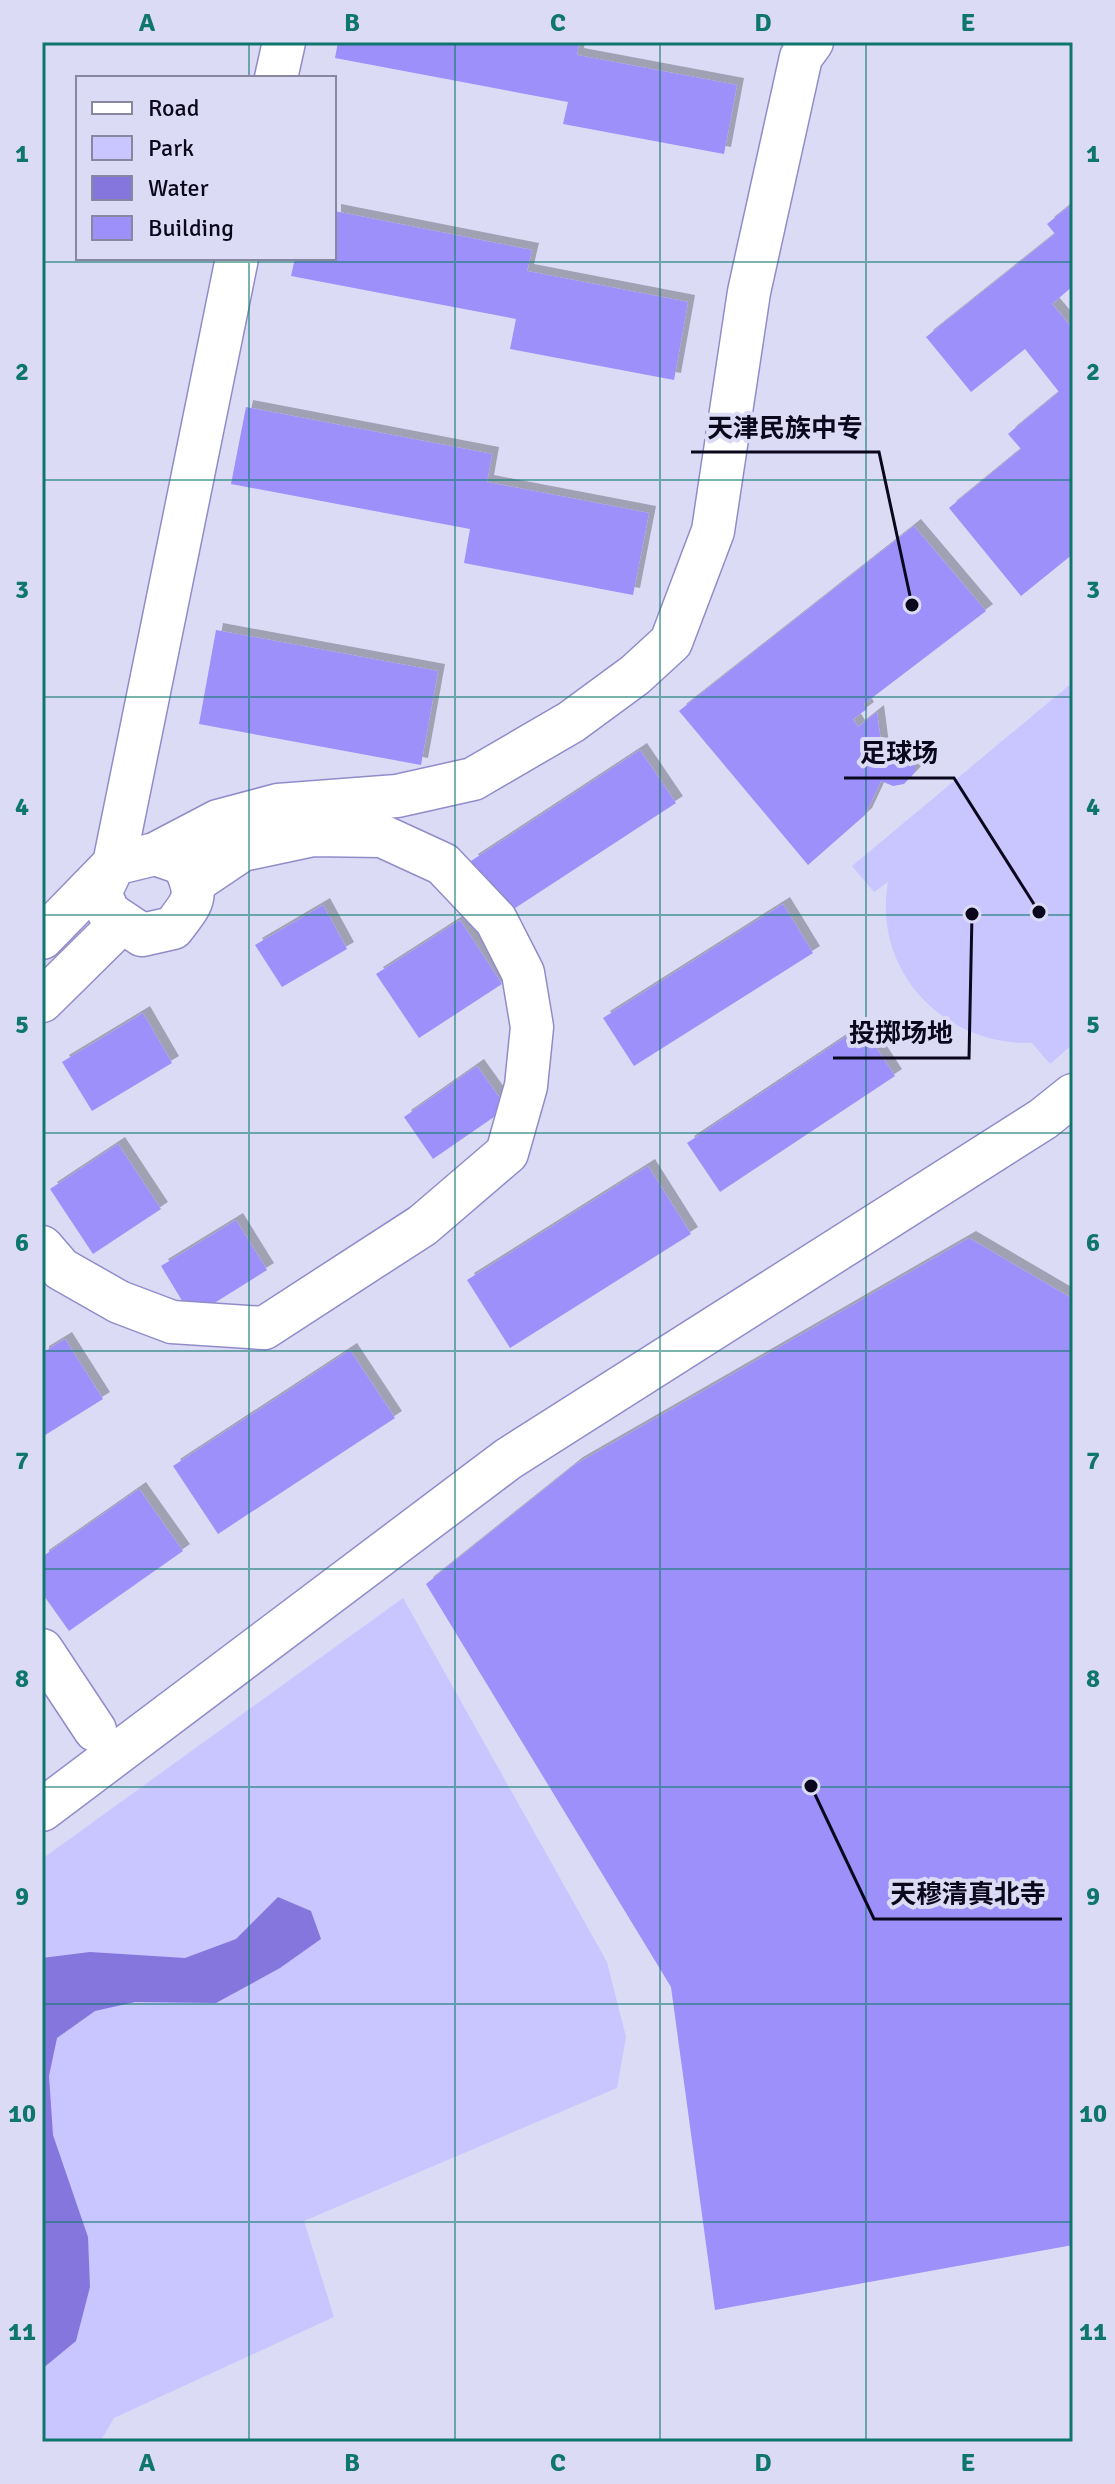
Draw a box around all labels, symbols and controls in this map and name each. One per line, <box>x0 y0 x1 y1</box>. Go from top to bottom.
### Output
text: A <box>139 7 156 39</box>
text: B <box>344 7 360 39</box>
text: C <box>550 7 566 39</box>
text: D <box>754 7 772 39</box>
text: E <box>961 7 975 39</box>
legend <box>76 76 336 260</box>
text: Road <box>148 93 199 123</box>
text: Park <box>148 133 194 163</box>
text: 1 <box>15 138 29 170</box>
text: 1 <box>1086 138 1100 170</box>
text: Water <box>148 173 209 203</box>
text: Building <box>148 213 234 243</box>
text: 2 <box>15 356 29 388</box>
text: 2 <box>1086 356 1100 388</box>
callout: 天津民族中专 <box>691 402 879 452</box>
text: 天津民族中专 <box>707 413 863 445</box>
text: 3 <box>15 574 29 606</box>
text: 3 <box>1086 574 1100 606</box>
callout: 足球场 <box>844 728 954 778</box>
text: 足球场 <box>860 738 938 770</box>
text: 4 <box>15 791 29 823</box>
text: 4 <box>1086 791 1100 823</box>
callout: 投掷场地 <box>833 1008 969 1058</box>
text: 5 <box>15 1009 29 1041</box>
text: 5 <box>1086 1009 1100 1041</box>
text: 投掷场地 <box>849 1018 953 1050</box>
text: 6 <box>15 1227 29 1259</box>
text: 6 <box>1086 1227 1100 1259</box>
text: 7 <box>15 1445 29 1477</box>
text: 7 <box>1086 1445 1100 1477</box>
text: 8 <box>15 1663 29 1695</box>
text: 8 <box>1086 1663 1100 1695</box>
callout: 天穆清真北寺 <box>874 1869 1062 1919</box>
text: 天穆清真北寺 <box>890 1879 1046 1911</box>
text: 9 <box>15 1881 29 1913</box>
text: 9 <box>1086 1881 1100 1913</box>
text: 10 <box>8 2098 36 2130</box>
text: 10 <box>1079 2098 1107 2130</box>
text: 11 <box>8 2316 36 2348</box>
text: 11 <box>1079 2316 1107 2348</box>
text: A <box>139 2447 156 2479</box>
text: B <box>344 2447 360 2479</box>
text: C <box>550 2447 566 2479</box>
text: D <box>754 2447 772 2479</box>
text: E <box>961 2447 975 2479</box>

